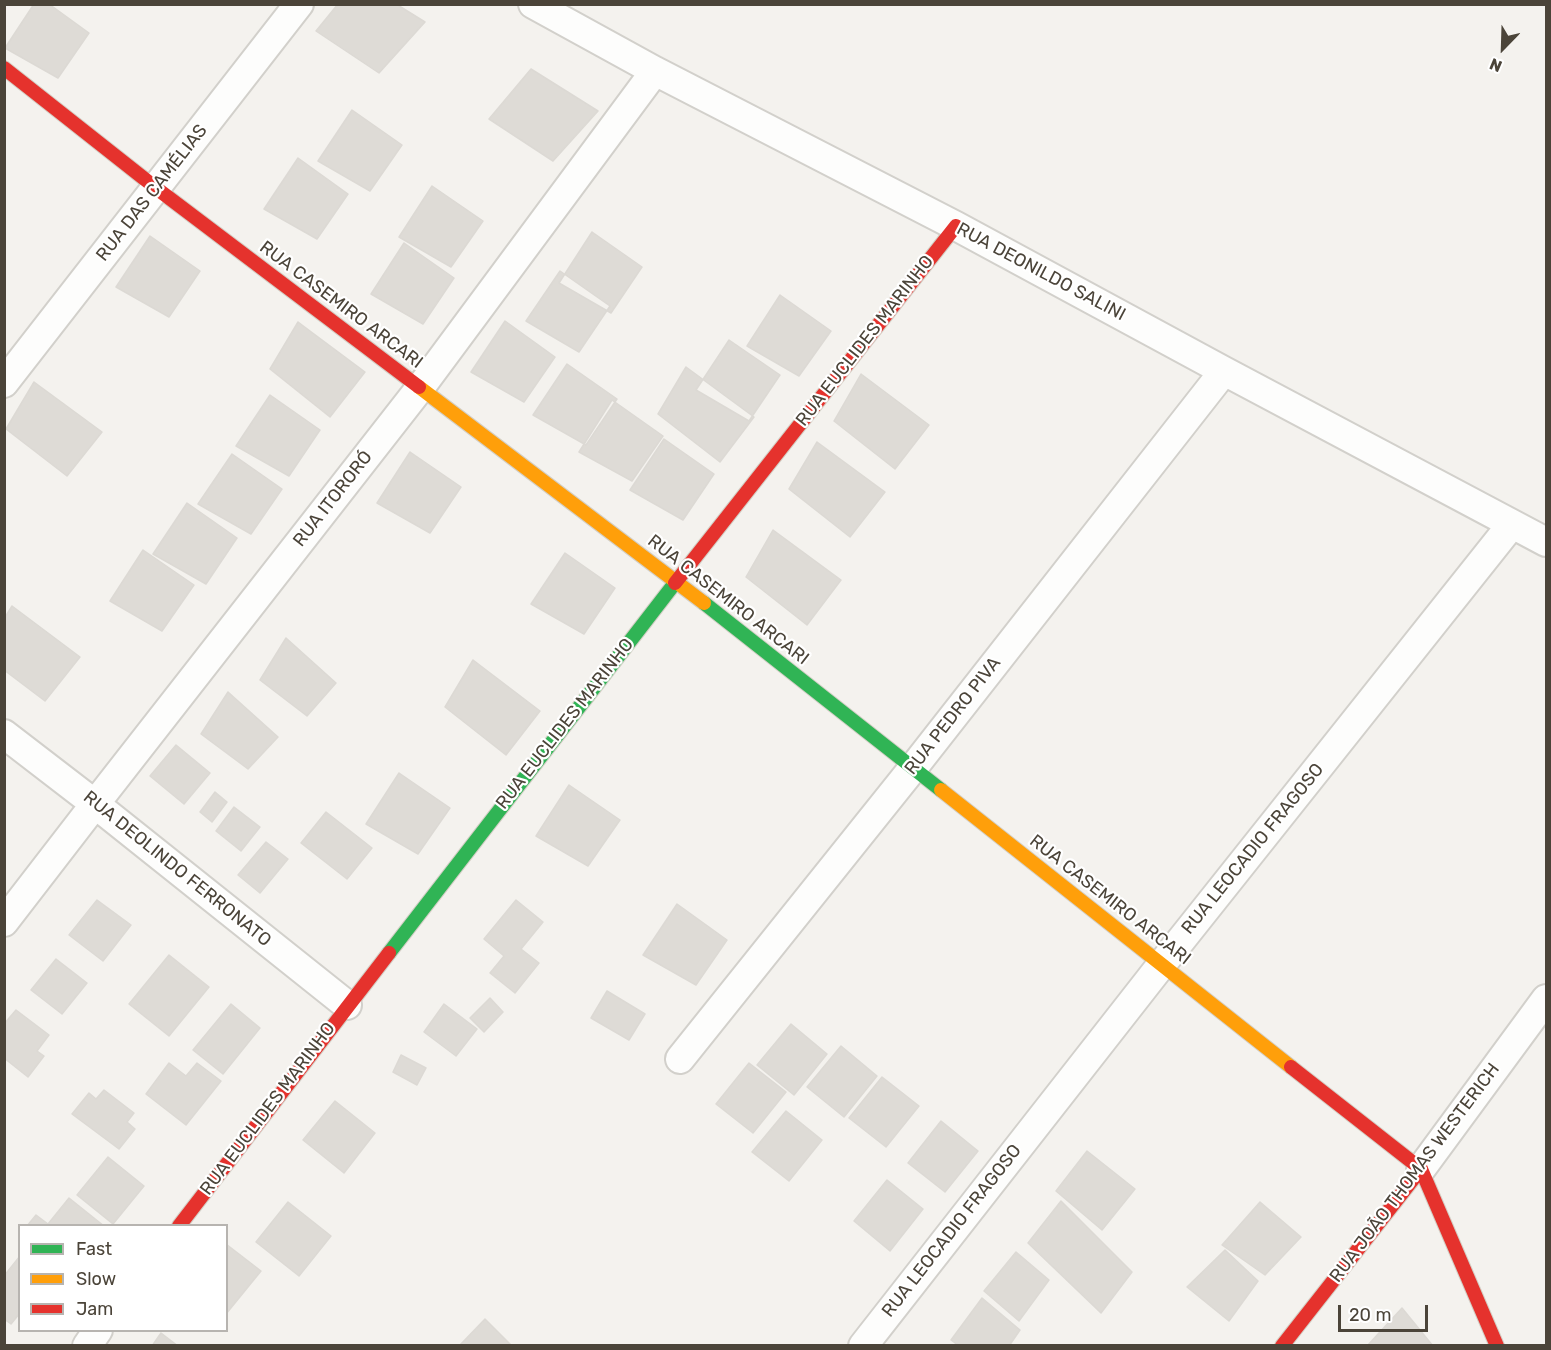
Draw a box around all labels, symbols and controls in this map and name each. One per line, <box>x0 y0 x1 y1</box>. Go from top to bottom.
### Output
north arrow <box>1473 18 1533 78</box>
text: N <box>1487 54 1505 76</box>
street label: RUA DAS CAMÉLIAS <box>92 120 212 266</box>
street label: RUA DEONILDO SALINI <box>953 218 1129 326</box>
street label: RUA CASEMIRO ARCARI <box>255 237 427 373</box>
street label: RUA EUCLIDES MARINHO <box>792 251 938 431</box>
street label: RUA ITORORÓ <box>289 447 377 551</box>
street label: RUA CASEMIRO ARCARI <box>643 530 813 670</box>
street label: RUA EUCLIDES MARINHO <box>492 634 638 814</box>
street label: RUA PEDRO PIVA <box>900 653 1006 779</box>
street label: RUA LEOCADIO FRAGOSO <box>1177 759 1329 939</box>
street label: RUA DEOLINDO FERRONATO <box>79 787 275 951</box>
street label: RUA CASEMIRO ARCARI <box>1025 830 1195 970</box>
street label: RUA EUCLIDES MARINHO <box>196 1018 340 1200</box>
street label: RUA JOÃO THOMAS WESTERICH <box>1325 1059 1505 1287</box>
street label: RUA LEOCADIO FRAGOSO <box>878 1140 1026 1322</box>
legend <box>18 1224 228 1332</box>
text: Fast <box>76 1238 112 1260</box>
text: Slow <box>76 1268 116 1290</box>
scale bar <box>1341 1293 1431 1331</box>
text: Jam <box>76 1298 113 1320</box>
text: 20 m <box>1349 1304 1391 1326</box>

